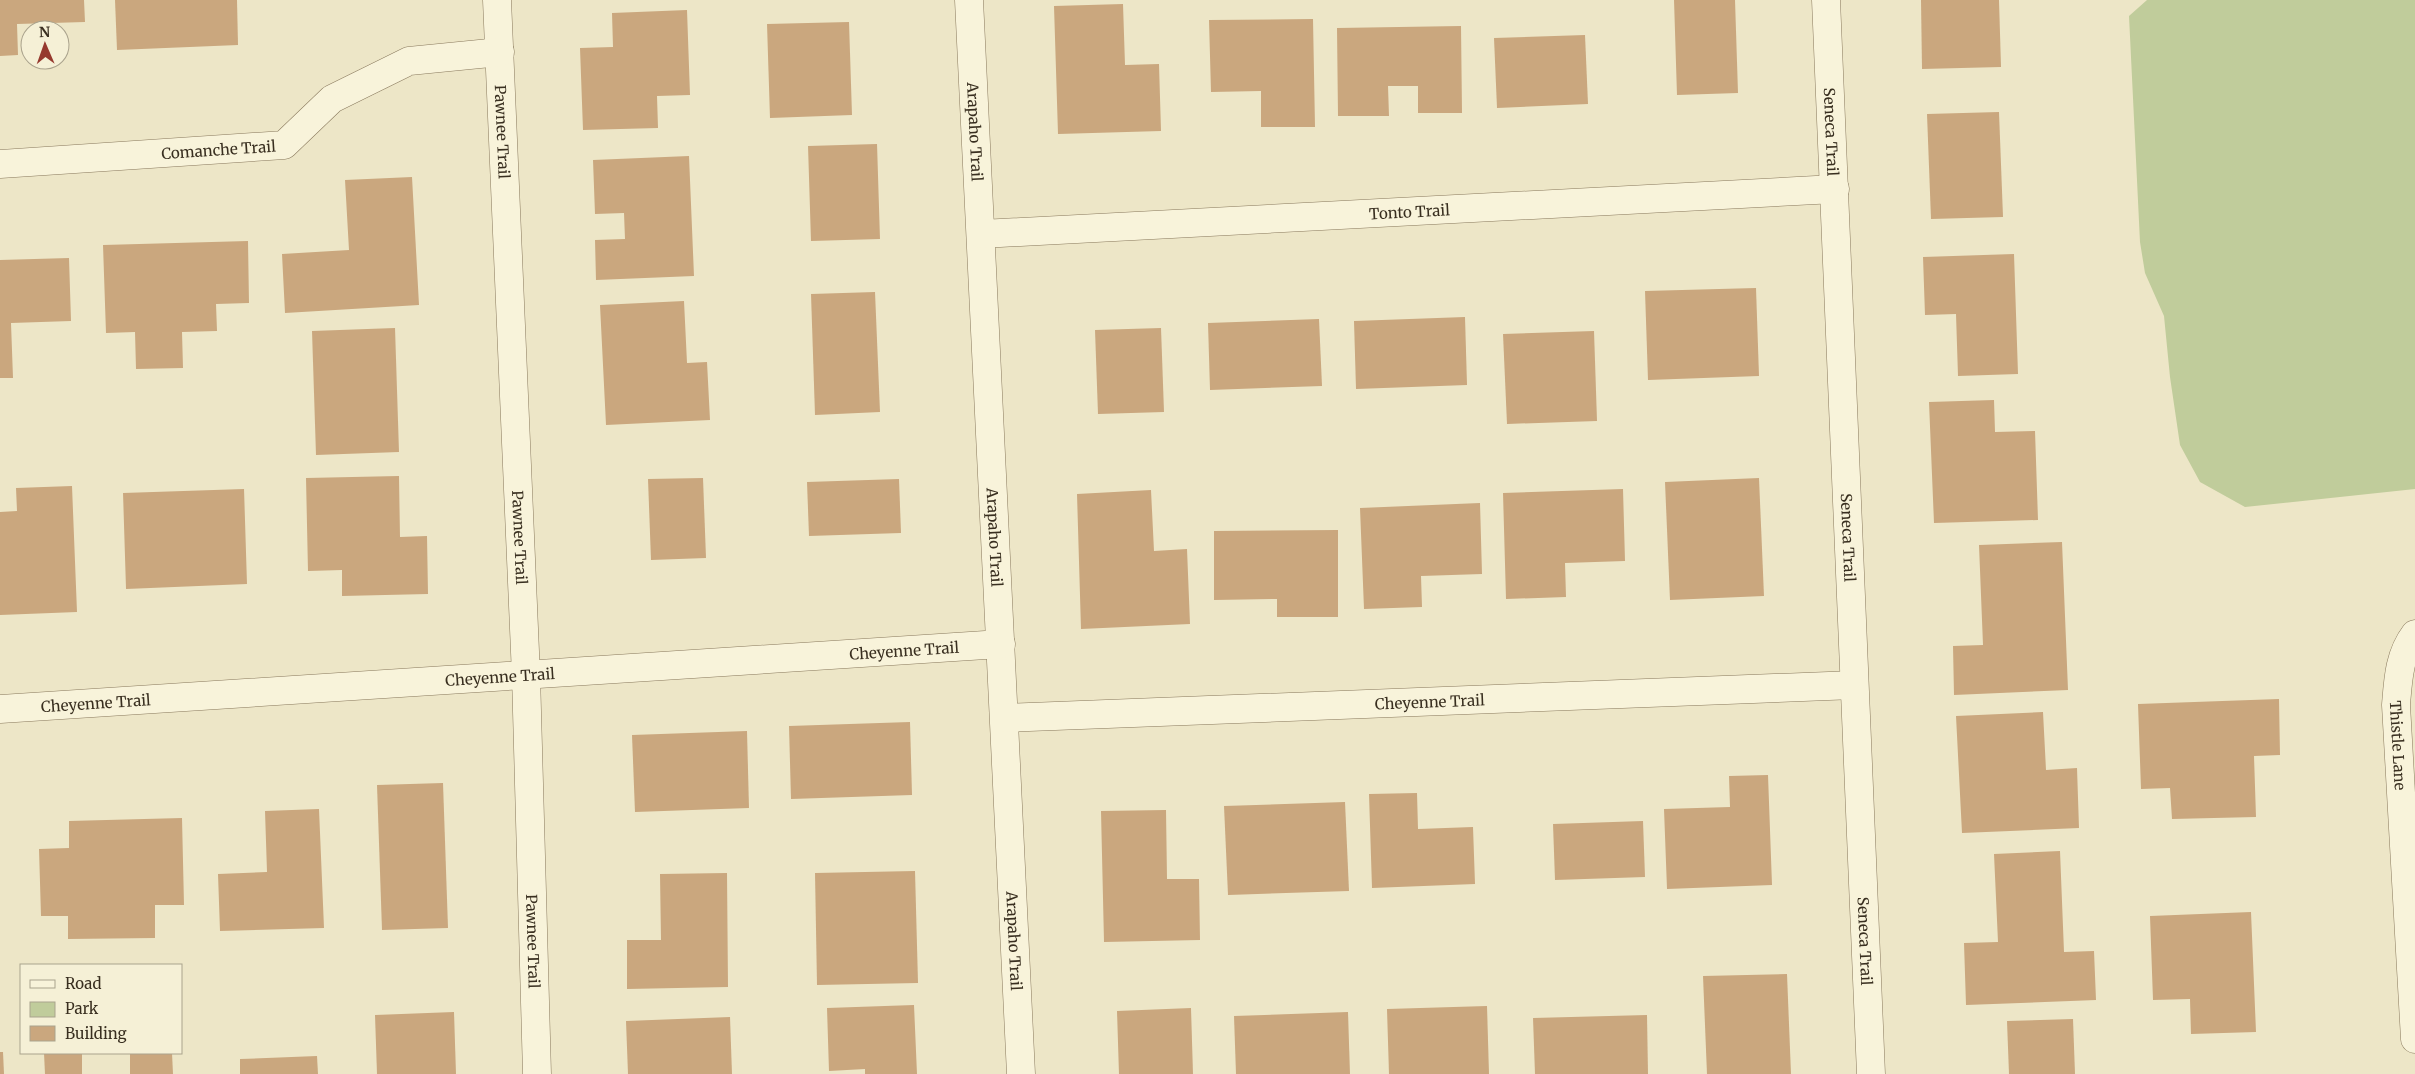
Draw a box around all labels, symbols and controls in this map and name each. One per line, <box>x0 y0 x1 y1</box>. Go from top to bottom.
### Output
north arrow <box>20 20 70 70</box>
text: N <box>39 23 50 41</box>
street label: Arapaho Trail <box>963 81 987 182</box>
street label: Pawnee Trail <box>491 84 514 180</box>
street label: Seneca Trail <box>1820 87 1843 177</box>
street label: Comanche Trail <box>161 136 277 163</box>
street label: Tonto Trail <box>1369 200 1451 223</box>
street label: Arapaho Trail <box>983 486 1007 588</box>
street label: Pawnee Trail <box>509 490 532 585</box>
street label: Seneca Trail <box>1837 493 1860 583</box>
street label: Cheyenne Trail <box>849 637 960 663</box>
street label: Cheyenne Trail <box>445 663 556 690</box>
street label: Cheyenne Trail <box>40 690 152 716</box>
street label: Cheyenne Trail <box>1374 690 1485 713</box>
street label: Thistle Lane <box>2386 700 2410 791</box>
street label: Arapaho Trail <box>1003 890 1026 991</box>
street label: Pawnee Trail <box>523 894 544 989</box>
street label: Seneca Trail <box>1854 896 1877 986</box>
legend <box>20 964 182 1054</box>
text: Road <box>65 974 101 993</box>
text: Park <box>65 999 99 1018</box>
text: Building <box>65 1024 127 1043</box>

